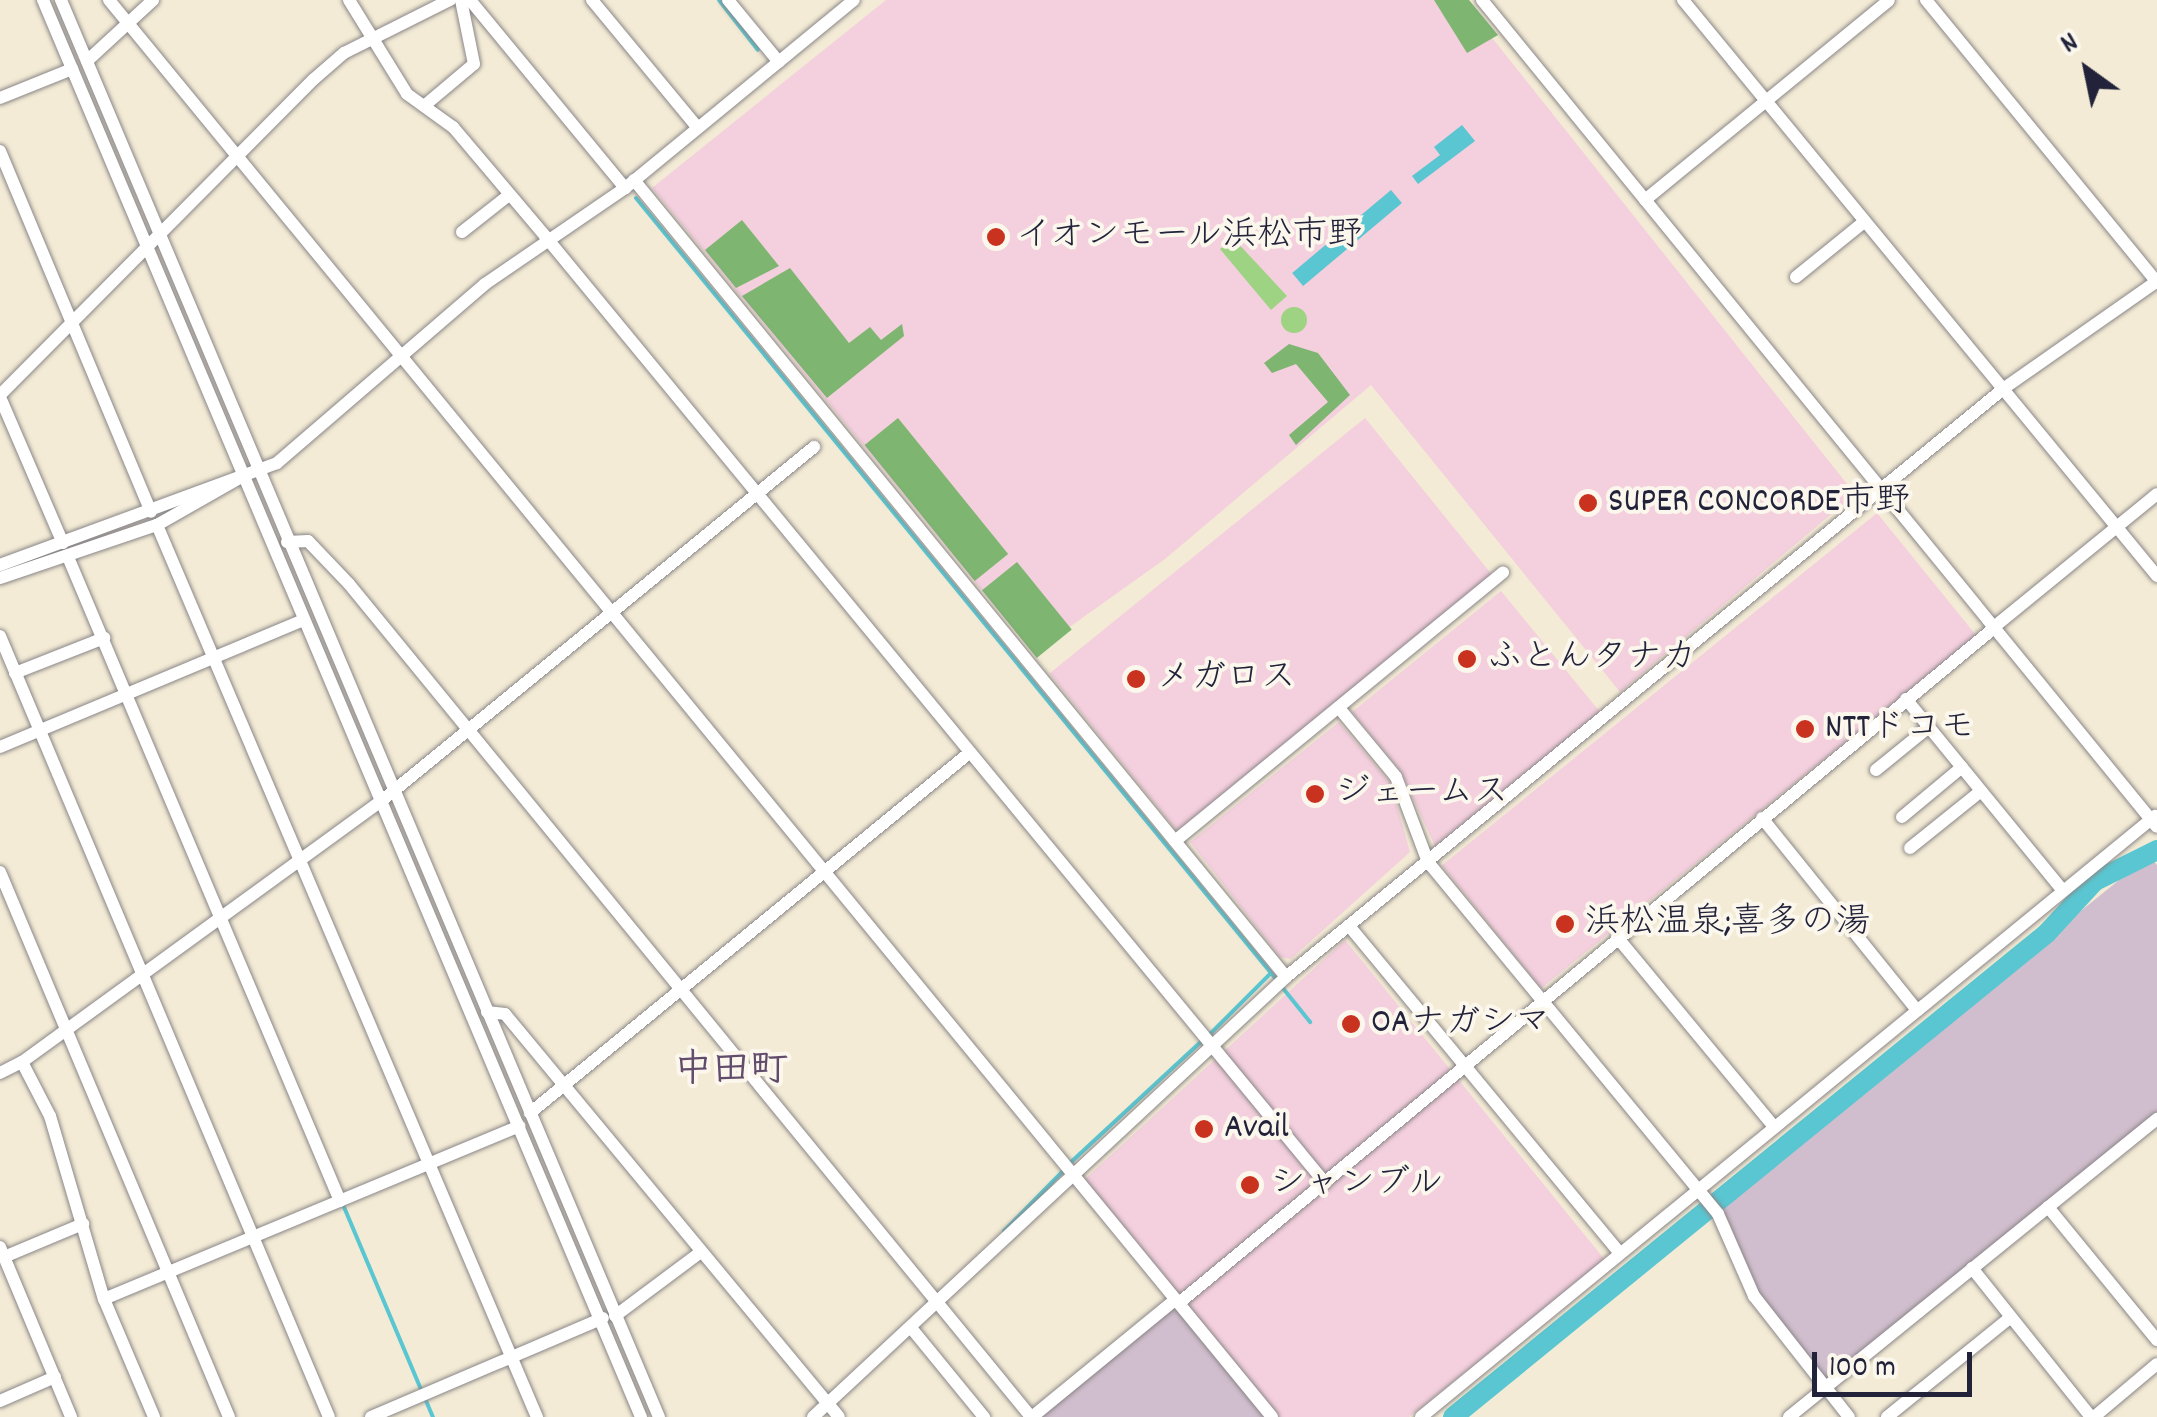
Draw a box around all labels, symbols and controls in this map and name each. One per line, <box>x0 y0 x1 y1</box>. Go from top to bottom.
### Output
north arrow <box>2037 20 2137 120</box>
text: N <box>2054 24 2087 65</box>
place label: イオンモール浜松市野 <box>1016 216 1366 258</box>
marker: イオンモール浜松市野 <box>985 226 1007 248</box>
place label: SUPER CONCORDE市野 <box>1608 482 1910 524</box>
marker: SUPER CONCORDE市野 <box>1577 492 1599 514</box>
place label: ふとんタナカ <box>1487 638 1697 680</box>
marker: ふとんタナカ <box>1456 648 1478 670</box>
place label: メガロス <box>1156 658 1296 700</box>
marker: メガロス <box>1125 668 1147 690</box>
place label: NTTドコモ <box>1825 708 1975 750</box>
marker: NTTドコモ <box>1794 718 1816 740</box>
place label: ジェームス <box>1335 773 1510 815</box>
marker: ジェームス <box>1304 783 1326 805</box>
place label: 浜松温泉;喜多の湯 <box>1585 903 1871 945</box>
marker: 浜松温泉;喜多の湯 <box>1554 913 1576 935</box>
place label: OAナガシマ <box>1371 1003 1550 1045</box>
marker: OAナガシマ <box>1340 1013 1362 1035</box>
district label: 中田町 <box>674 1050 788 1096</box>
place label: Avail <box>1224 1108 1289 1150</box>
marker: Avail <box>1193 1118 1215 1140</box>
place label: シャンブル <box>1270 1164 1445 1206</box>
marker: シャンブル <box>1239 1174 1261 1196</box>
scale bar <box>1817 1332 1977 1394</box>
text: 100 m <box>1829 1348 1896 1391</box>

